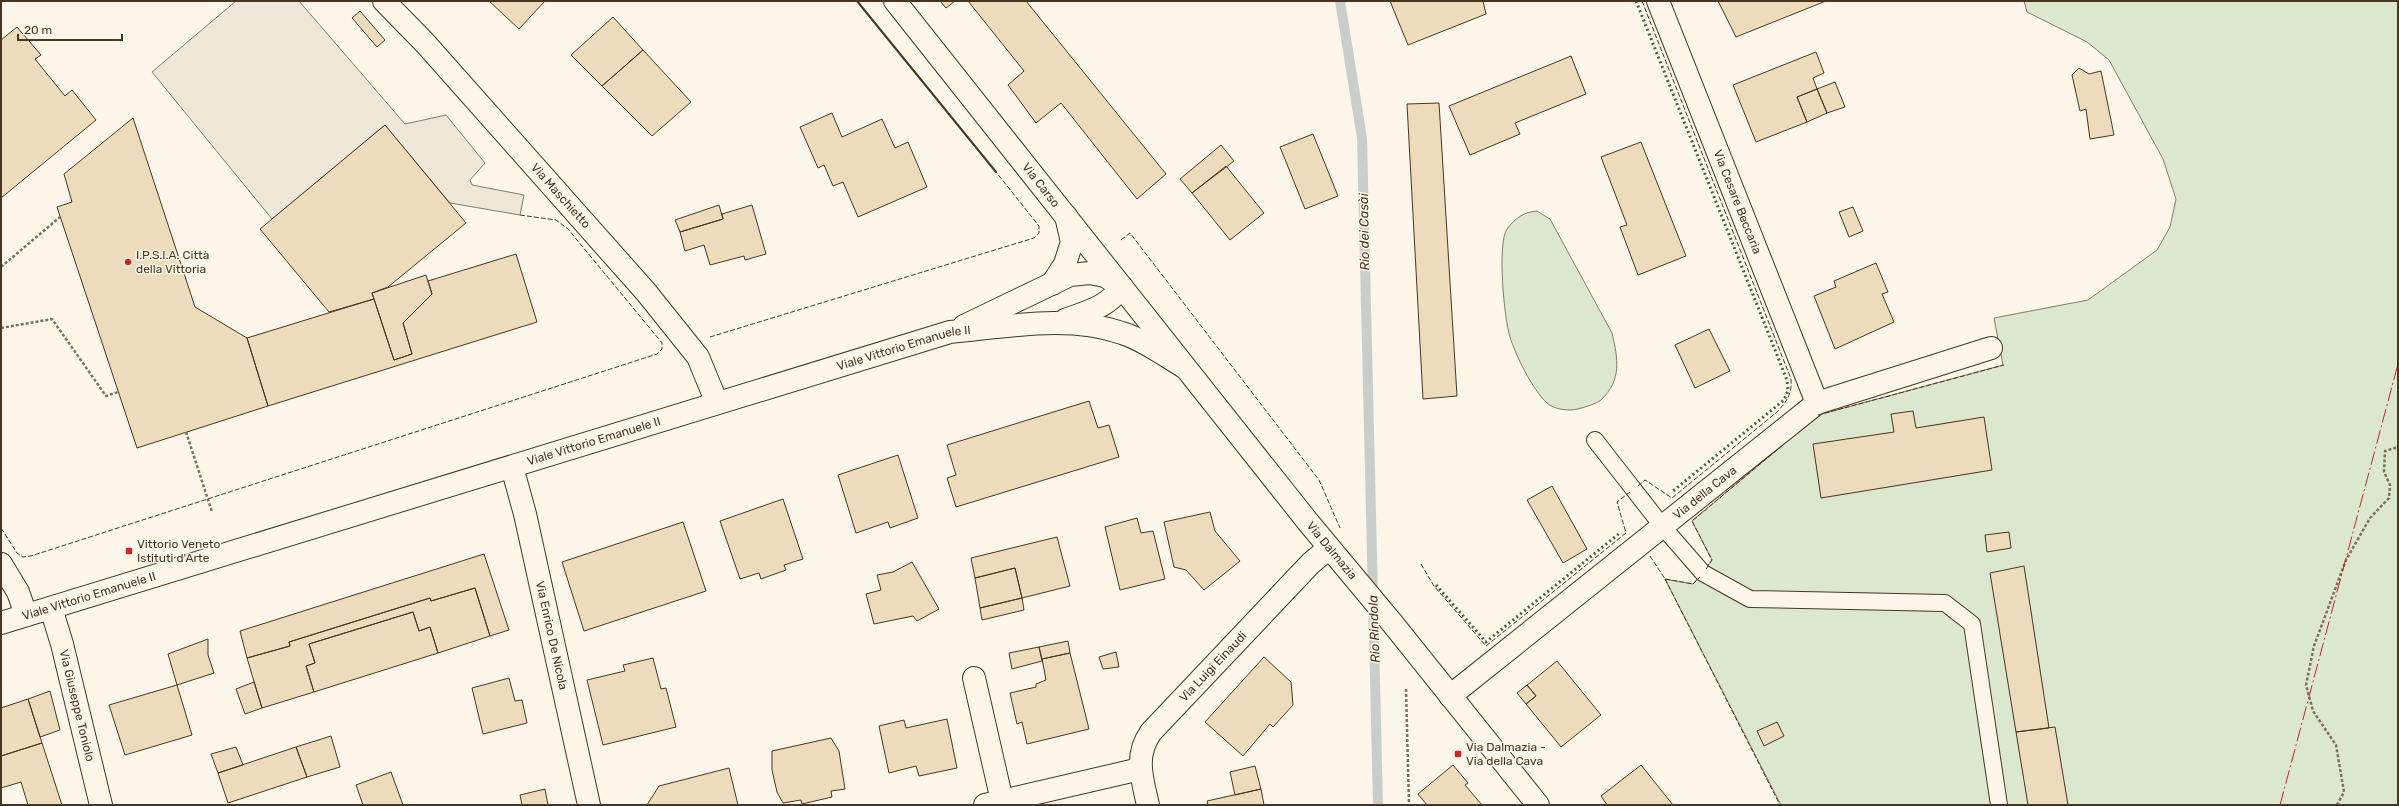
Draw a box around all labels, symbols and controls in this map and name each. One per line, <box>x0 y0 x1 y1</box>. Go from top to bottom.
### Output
scale bar <box>18 16 122 42</box>
text: 20 m <box>24 23 52 37</box>
street label: Via Cesare Beccaria <box>1711 148 1764 256</box>
street label: Via Maschietto <box>528 160 593 231</box>
street label: Via Carso <box>1019 160 1063 210</box>
water label: Rio dei Casài <box>1356 192 1372 271</box>
place label: I.P.S.I.A. Città della Vittoria <box>136 248 209 276</box>
marker: I.P.S.I.A. Città della Vittoria <box>123 257 133 267</box>
street label: Viale Vittorio Emanuele II <box>835 323 971 373</box>
street label: Viale Vittorio Emanuele II <box>525 414 662 468</box>
street label: Via della Cava <box>1670 463 1739 522</box>
street label: Via Dalmazia <box>1304 519 1360 582</box>
place label: Vittorio Veneto Istituti d'Arte <box>137 537 221 565</box>
marker: Vittorio Veneto Istituti d'Arte <box>124 546 134 556</box>
street label: Viale Vittorio Emanuele II <box>20 569 157 623</box>
street label: Via Enrico De Nicola <box>533 580 570 691</box>
water label: Rio Rindola <box>1365 594 1383 663</box>
street label: Via Luigi Einaudi <box>1176 628 1250 705</box>
street label: Via Giuseppe Toniolo <box>57 648 97 763</box>
place label: Via Dalmazia - Via della Cava <box>1466 740 1546 768</box>
marker: Via Dalmazia - Via della Cava <box>1453 749 1463 759</box>

